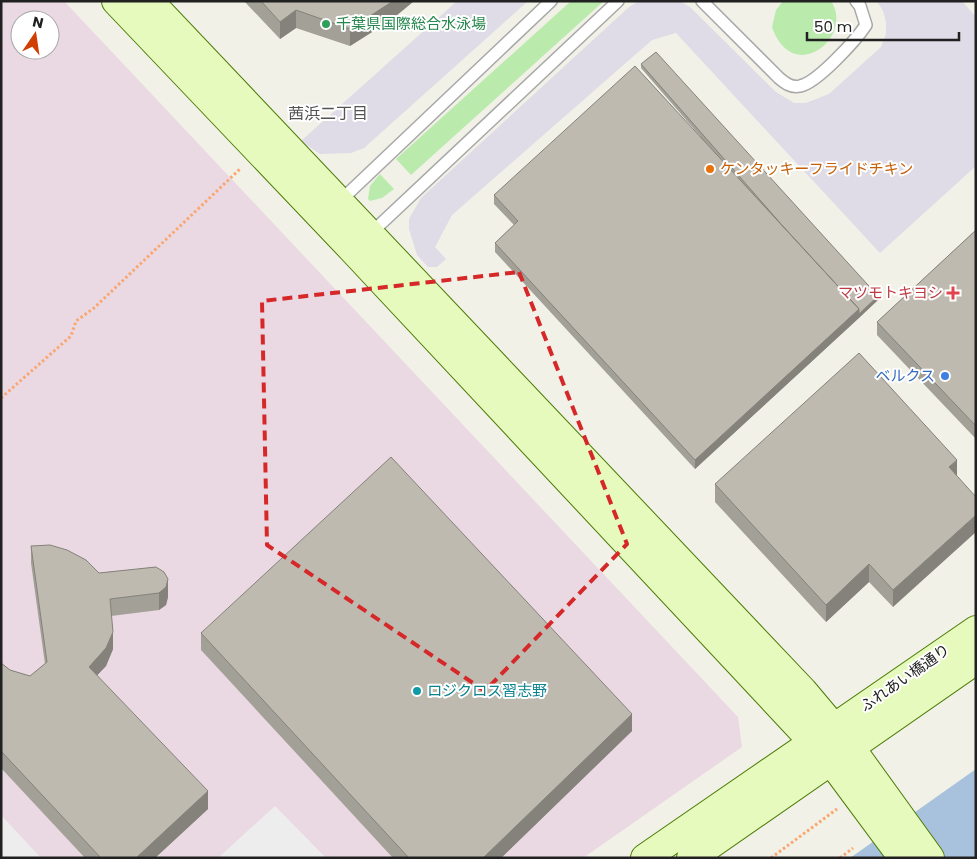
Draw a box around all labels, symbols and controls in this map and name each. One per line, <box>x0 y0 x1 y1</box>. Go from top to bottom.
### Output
north arrow <box>10 10 60 60</box>
scale bar <box>807 10 960 42</box>
text: N <box>31 11 45 33</box>
place label: 千葉県国際総合水泳場 <box>336 13 486 34</box>
text: 50 m <box>814 16 852 37</box>
marker: 千葉県国際総合水泳場 <box>320 18 332 30</box>
district label: 茜浜二丁目 <box>288 102 368 125</box>
place label: ケンタッキーフライドチキン <box>720 158 913 179</box>
marker: ケンタッキーフライドチキン <box>704 163 716 175</box>
place label: マツモトキヨシ <box>838 282 943 303</box>
marker: マツモトキヨシ <box>947 287 959 299</box>
place label: ベルクス <box>875 365 935 386</box>
marker: ベルクス <box>939 370 951 382</box>
street label: ふれあい橋通り <box>856 639 954 716</box>
place label: ロジクロス習志野 <box>427 680 547 701</box>
marker: ロジクロス習志野 <box>411 685 423 697</box>

